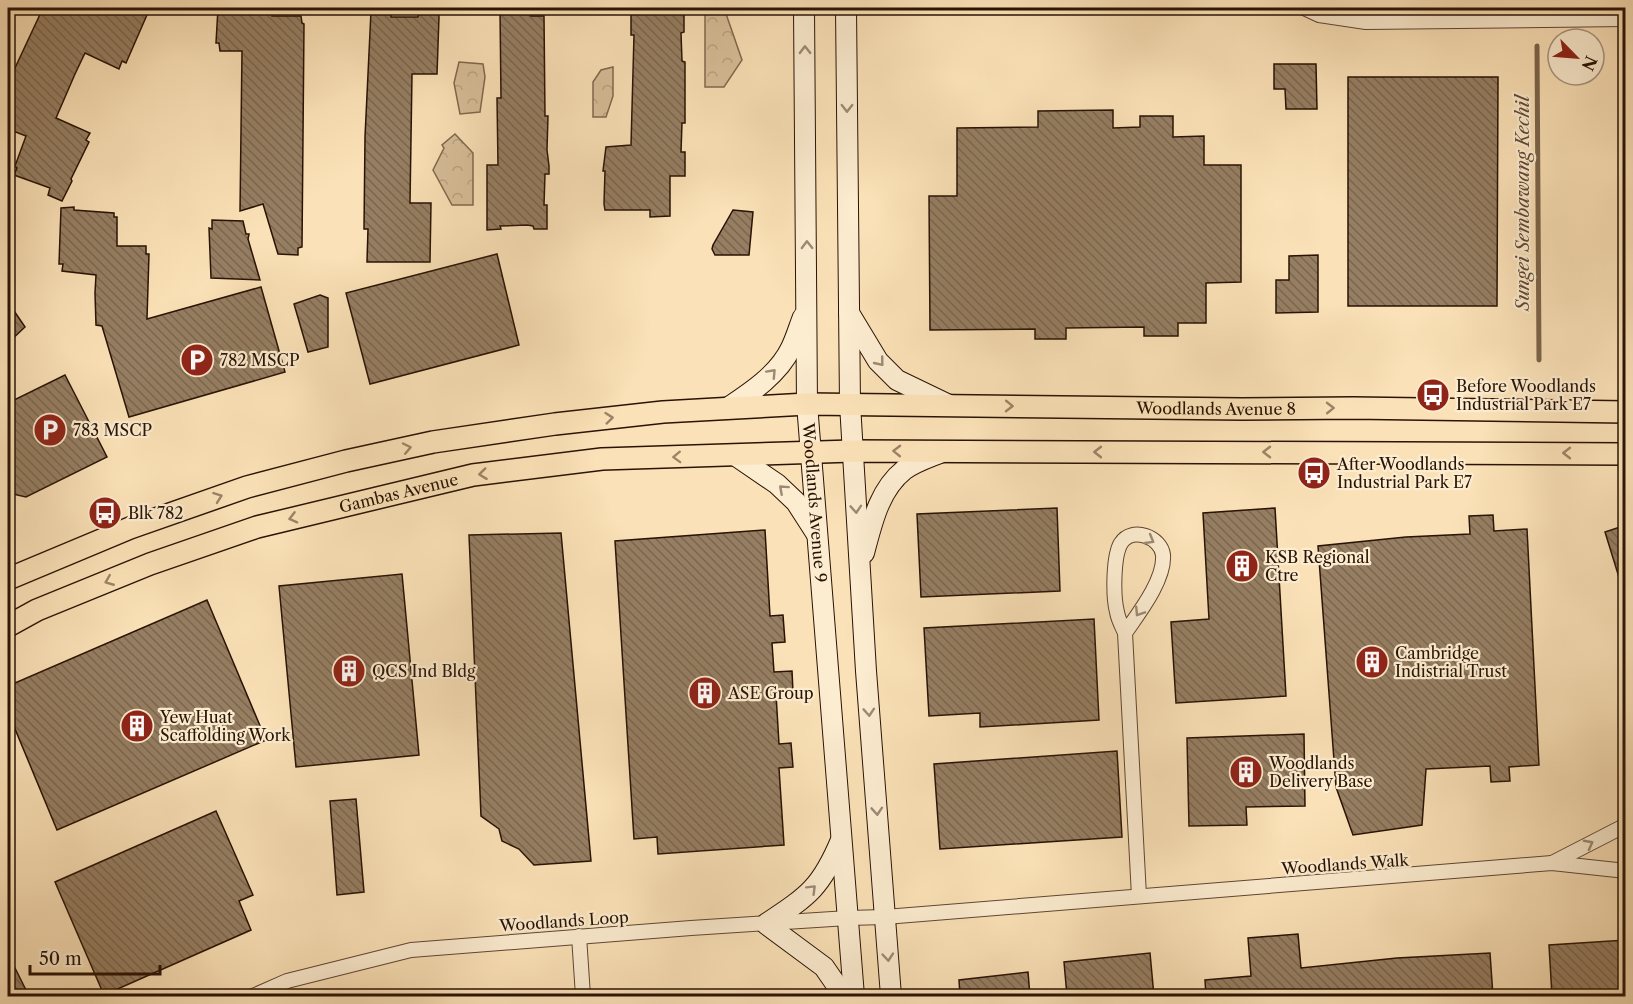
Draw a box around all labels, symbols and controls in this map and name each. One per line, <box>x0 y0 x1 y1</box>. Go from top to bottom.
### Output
north arrow <box>1546 27 1606 87</box>
one-way arrow <box>798 46 811 55</box>
text: N <box>1578 53 1602 74</box>
water label: Sungei Sembawang Kechil <box>1512 93 1534 312</box>
one-way arrow <box>841 103 853 112</box>
one-way arrow <box>801 241 813 250</box>
parking icon: 782 MSCP <box>179 342 215 378</box>
place label: 782 MSCP <box>220 350 300 370</box>
one-way arrow <box>873 355 884 366</box>
one-way arrow <box>765 369 776 380</box>
place label: Before Woodlands Industrial Park E7 <box>1456 376 1596 414</box>
bus stop icon: Before Woodlands Industrial Park E7 <box>1415 377 1451 413</box>
street label: Woodlands Avenue 8 <box>1135 398 1296 419</box>
one-way arrow <box>1005 400 1014 413</box>
one-way arrow <box>1326 402 1335 414</box>
parking icon: 783 MSCP <box>32 412 68 448</box>
one-way arrow <box>604 412 613 425</box>
place label: 783 MSCP <box>73 420 153 440</box>
street label: Woodlands Avenue 9 <box>798 421 831 583</box>
one-way arrow <box>402 442 412 455</box>
one-way arrow <box>892 445 901 457</box>
one-way arrow <box>1094 446 1103 458</box>
one-way arrow <box>1263 446 1272 459</box>
one-way arrow <box>1563 447 1572 460</box>
one-way arrow <box>673 451 682 464</box>
place label: After Woodlands Industrial Park E7 <box>1336 454 1472 492</box>
bus stop icon: After Woodlands Industrial Park E7 <box>1296 455 1332 491</box>
one-way arrow <box>479 467 488 480</box>
street label: Gambas Avenue <box>337 469 460 517</box>
one-way arrow <box>779 485 789 496</box>
one-way arrow <box>213 492 223 505</box>
bus stop icon: Blk 782 <box>87 495 123 531</box>
place label: Blk 782 <box>128 503 184 523</box>
one-way arrow <box>849 505 862 514</box>
one-way arrow <box>288 510 298 523</box>
one-way arrow <box>1144 533 1155 544</box>
place label: KSB Regional Ctre <box>1265 547 1370 585</box>
building icon: KSB Regional Ctre <box>1224 548 1260 584</box>
one-way arrow <box>104 574 115 586</box>
one-way arrow <box>1135 605 1146 616</box>
place label: Cambridge Indistrial Trust <box>1395 643 1507 681</box>
building icon: Cambridge Indistrial Trust <box>1354 644 1390 680</box>
building icon: QCS Ind Bldg <box>331 653 367 689</box>
place label: QCS Ind Bldg <box>372 661 476 681</box>
building icon: ASE Group <box>687 675 723 711</box>
place label: ASE Group <box>727 683 814 703</box>
place label: Yew Huat Scaffolding Work <box>159 707 291 745</box>
one-way arrow <box>863 707 876 716</box>
building icon: Yew Huat Scaffolding Work <box>119 708 155 744</box>
place label: Woodlands Delivery Base <box>1268 753 1373 791</box>
building icon: Woodlands Delivery Base <box>1228 754 1264 790</box>
one-way arrow <box>870 807 883 816</box>
one-way arrow <box>1583 840 1593 851</box>
street label: Woodlands Walk <box>1280 850 1410 878</box>
one-way arrow <box>805 886 816 897</box>
street label: Woodlands Loop <box>498 906 630 936</box>
scale bar <box>30 938 160 976</box>
text: 50 m <box>39 948 82 970</box>
one-way arrow <box>881 952 894 962</box>

